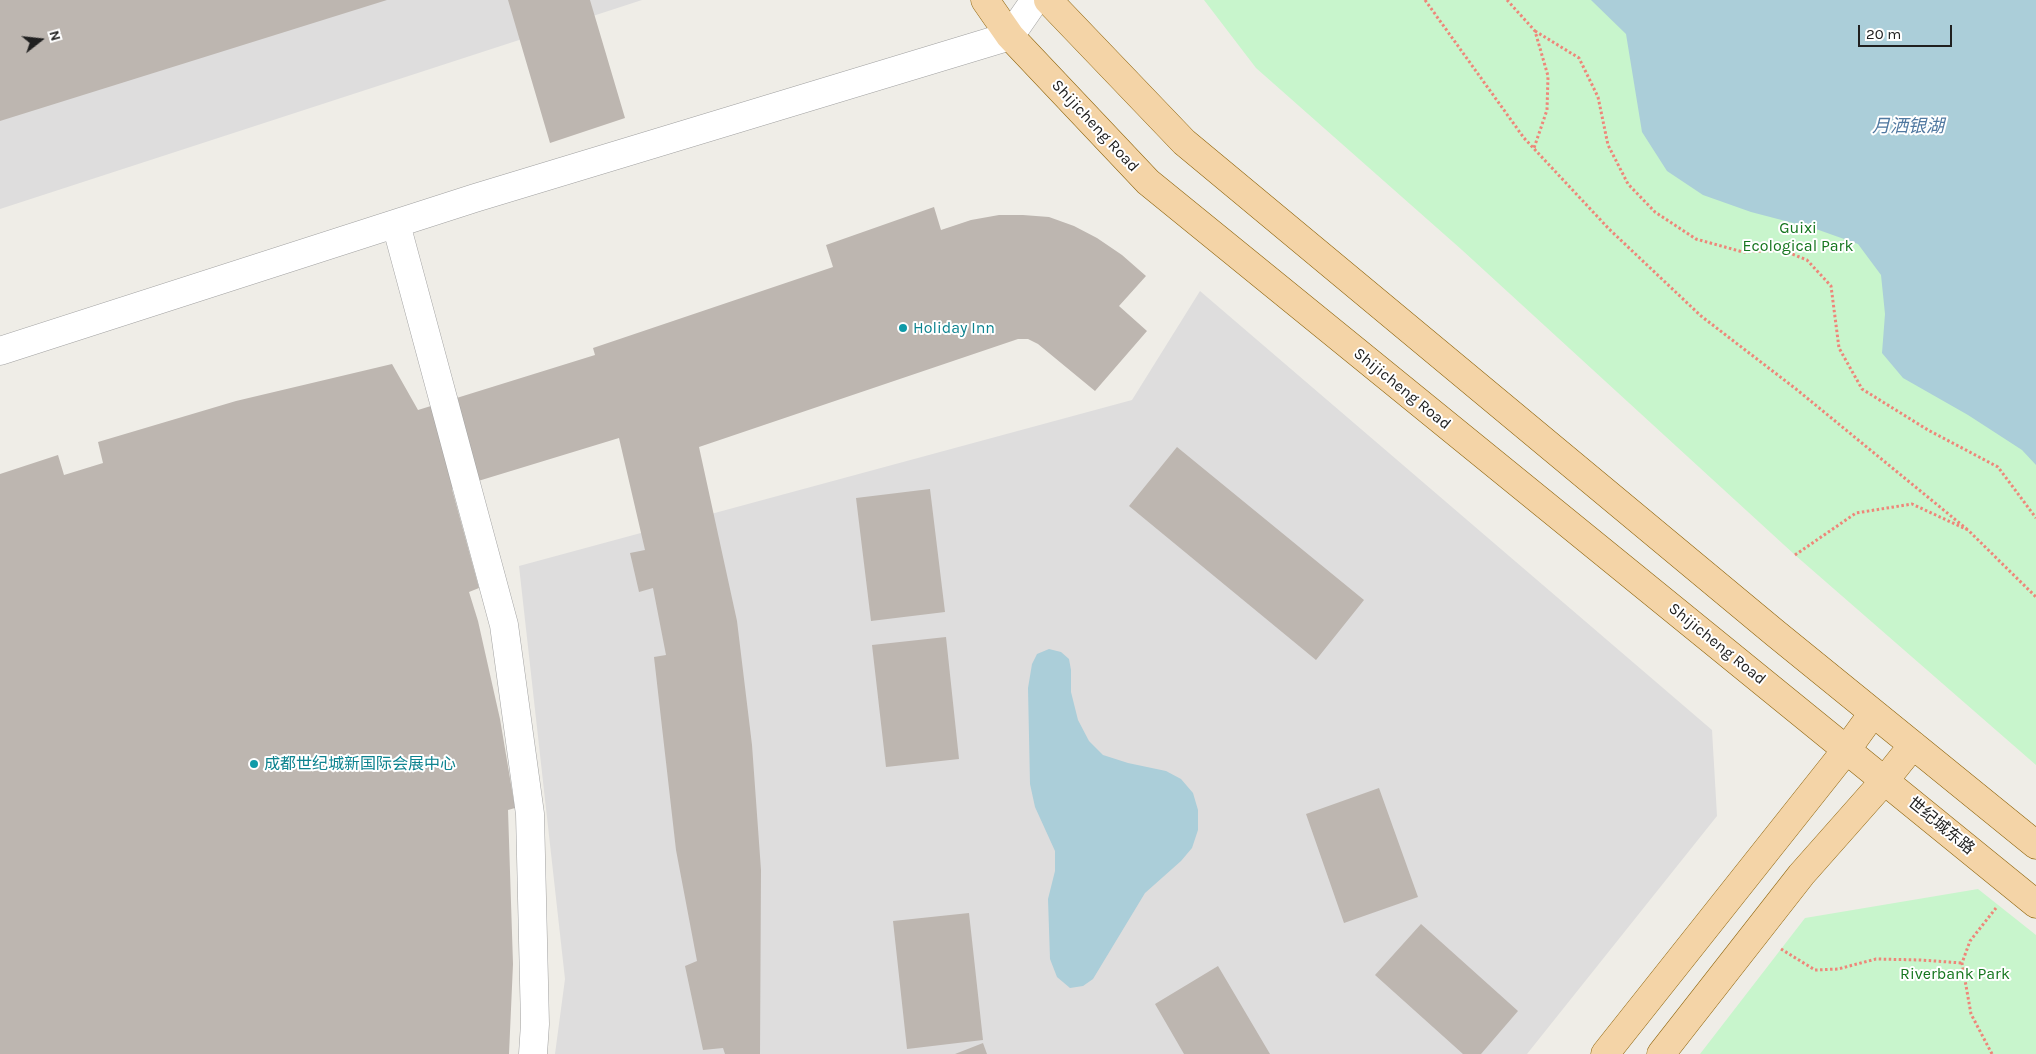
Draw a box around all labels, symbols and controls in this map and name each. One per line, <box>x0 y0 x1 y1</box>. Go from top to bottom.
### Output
north arrow <box>15 15 65 65</box>
scale bar <box>1861 15 1955 47</box>
text: 20 m <box>1866 25 1901 43</box>
text: N <box>45 29 64 43</box>
street label: Shijicheng Road <box>1047 76 1143 176</box>
water label: 月洒银湖 <box>1872 116 1944 138</box>
park label: Guixi Ecological Park <box>1743 218 1853 256</box>
place label: Holiday Inn <box>913 318 995 338</box>
marker: Holiday Inn <box>897 322 909 334</box>
street label: Shijicheng Road <box>1350 344 1454 434</box>
street label: Shijicheng Road <box>1665 599 1769 689</box>
place label: 成都世纪城新国际会展中心 <box>264 754 456 774</box>
marker: 成都世纪城新国际会展中心 <box>248 758 260 770</box>
street label: 世纪城东路 <box>1904 793 1978 859</box>
park label: Riverbank Park <box>1900 964 2010 984</box>

